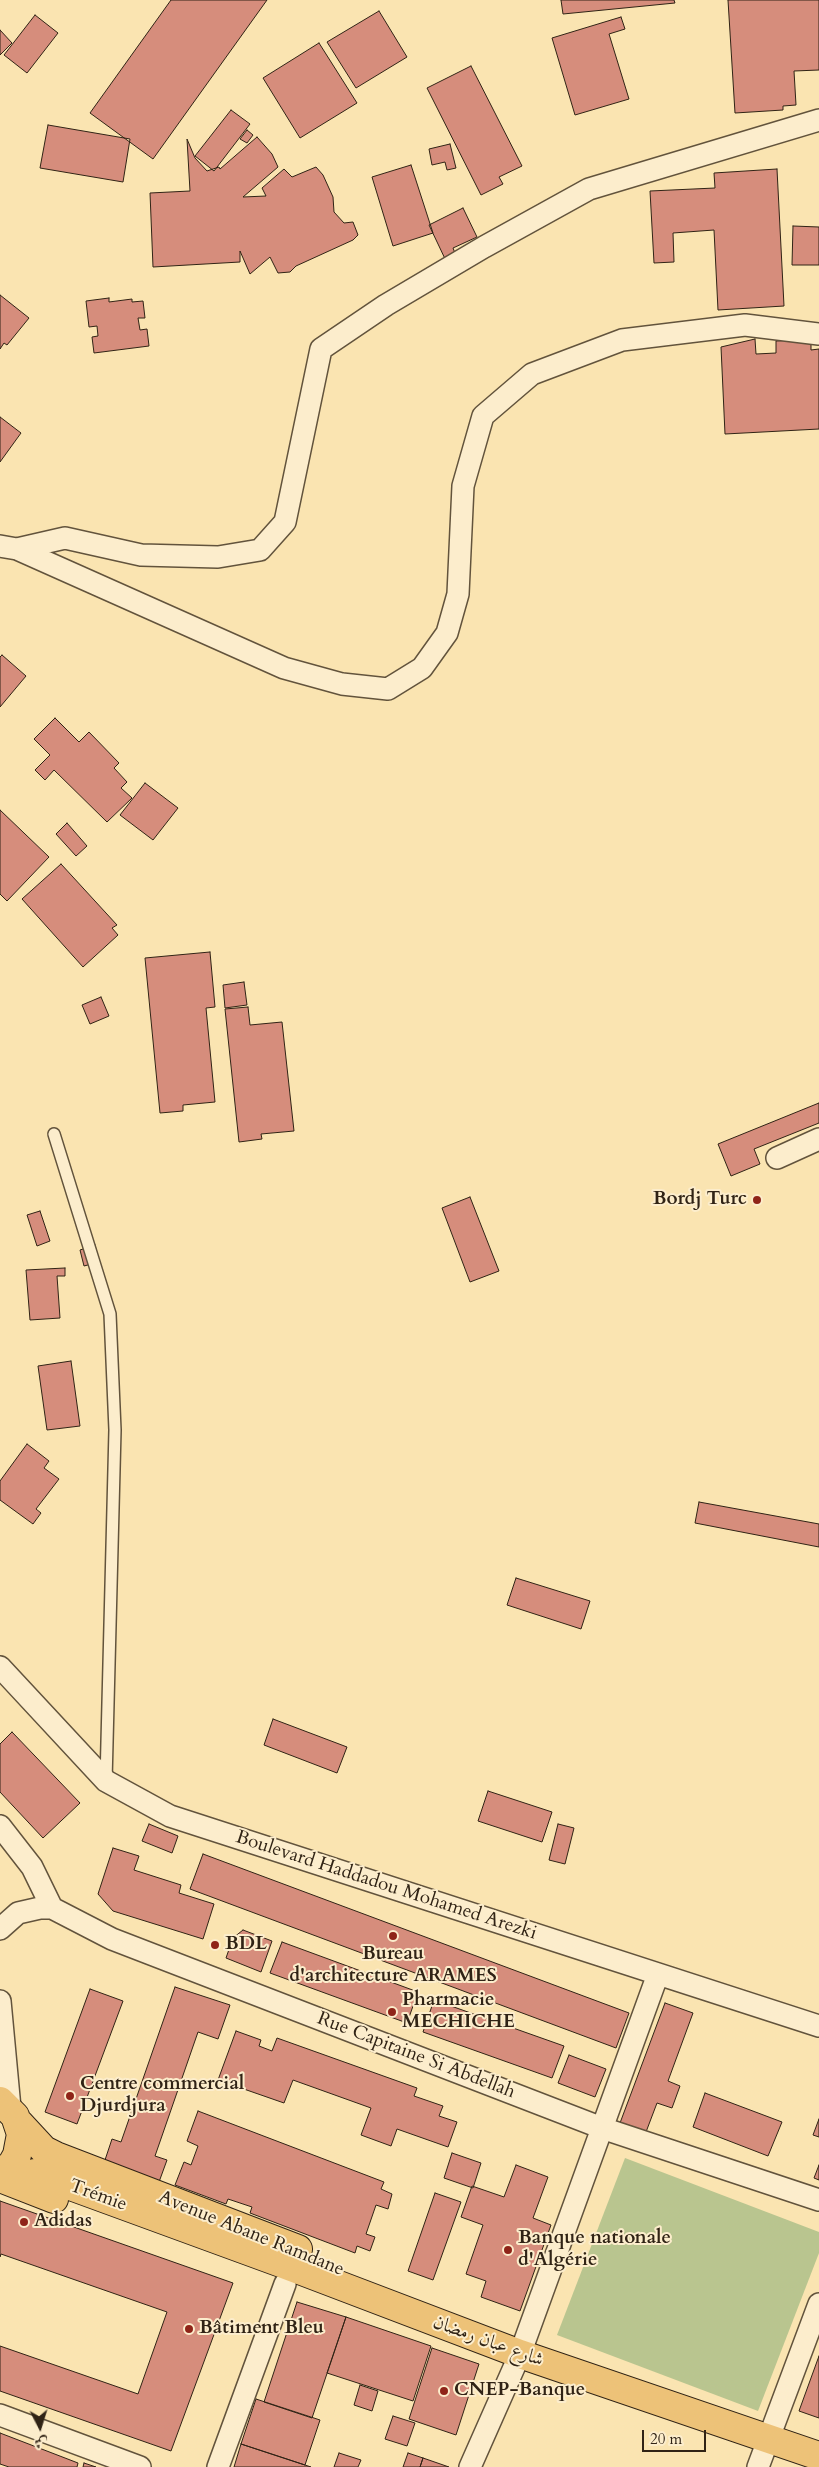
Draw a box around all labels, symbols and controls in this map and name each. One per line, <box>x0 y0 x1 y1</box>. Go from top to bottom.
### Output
place label: Bordj Turc <box>653 1189 747 1211</box>
marker: Bordj Turc <box>751 1194 763 1206</box>
street label: Boulevard Haddadou Mohamed Arezki <box>233 1826 539 1946</box>
marker: Bureau d'architecture ARAMES <box>387 1930 399 1942</box>
place label: BDL <box>225 1934 267 1956</box>
marker: BDL <box>209 1939 221 1951</box>
place label: Bureau d'architecture ARAMES <box>289 1944 497 1988</box>
place label: Pharmacie MECHICHE <box>402 1990 515 2034</box>
marker: Pharmacie MECHICHE <box>386 2006 398 2018</box>
street label: Rue Capitaine Si Abdellah <box>314 2008 518 2104</box>
place label: Centre commercial Djurdjura <box>80 2074 244 2118</box>
marker: Centre commercial Djurdjura <box>64 2090 76 2102</box>
street label: Trémie <box>66 2175 130 2217</box>
street label: Avenue Abane Ramdane <box>155 2186 347 2282</box>
place label: Adidas <box>34 2211 92 2233</box>
marker: Adidas <box>18 2216 30 2228</box>
place label: Banque nationale d'Algérie <box>518 2228 671 2272</box>
marker: Banque nationale d'Algérie <box>502 2244 514 2256</box>
street label: شارع عبان رمضان <box>430 2311 546 2373</box>
place label: Bâtiment Bleu <box>199 2318 324 2340</box>
marker: Bâtiment Bleu <box>183 2323 195 2335</box>
place label: CNEP-Banque <box>454 2380 585 2402</box>
marker: CNEP-Banque <box>438 2385 450 2397</box>
north arrow <box>15 2402 65 2452</box>
scale bar <box>644 2420 708 2452</box>
text: 20 m <box>650 2429 682 2449</box>
text: ش <box>34 2432 49 2453</box>

